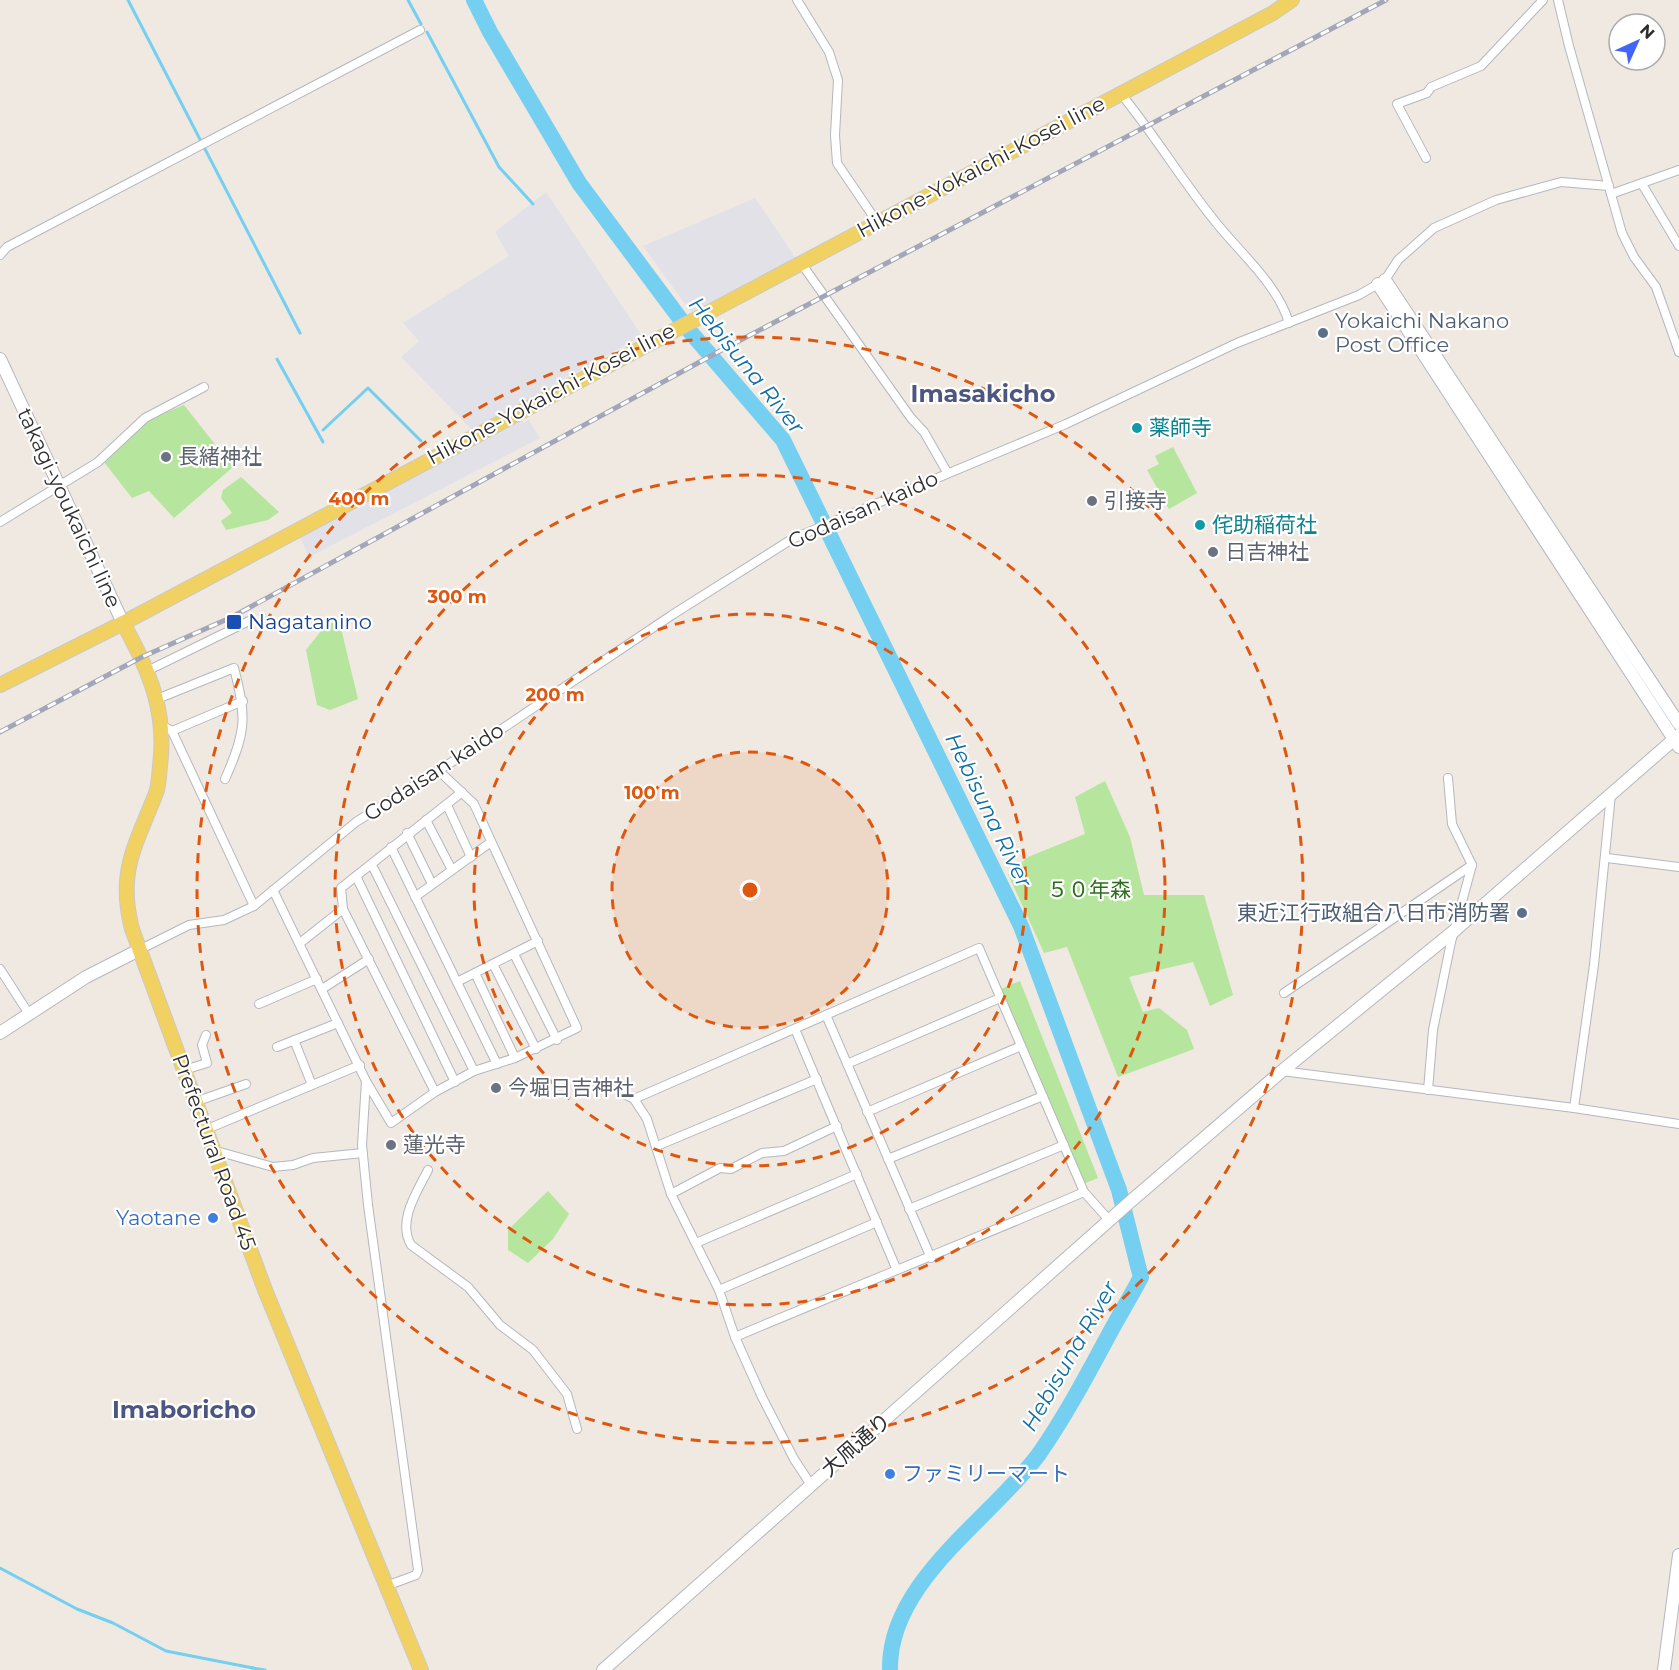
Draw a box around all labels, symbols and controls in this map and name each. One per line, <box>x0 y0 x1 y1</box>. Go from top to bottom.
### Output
north arrow <box>1607 12 1667 72</box>
text: N <box>1636 20 1659 43</box>
street label: Hikone-Yokaichi-Kosei line <box>852 90 1109 243</box>
water label: Hebisuna River <box>683 291 811 440</box>
place label: Yokaichi Nakano Post Office <box>1335 308 1509 357</box>
street label: Hikone-Yokaichi-Kosei line <box>422 317 679 470</box>
marker: Yokaichi Nakano Post Office <box>1316 326 1330 340</box>
district label: Imasakicho <box>911 379 1055 408</box>
street label: takagi-youkaichi line <box>12 404 127 612</box>
place label: 薬師寺 <box>1149 415 1212 440</box>
marker: 薬師寺 <box>1130 421 1144 435</box>
place label: 長緒神社 <box>178 444 262 469</box>
marker: 長緒神社 <box>159 450 173 464</box>
street label: Godaisan kaido <box>784 465 942 554</box>
text: 400 m <box>329 488 389 510</box>
place label: 引接寺 <box>1104 488 1167 513</box>
marker: 引接寺 <box>1085 494 1099 508</box>
place label: 侘助稲荷社 <box>1212 512 1317 537</box>
marker: 侘助稲荷社 <box>1193 518 1207 532</box>
place label: 日吉神社 <box>1225 539 1309 564</box>
marker: 日吉神社 <box>1206 545 1220 559</box>
text: 300 m <box>426 586 487 608</box>
place label: Nagatanino <box>248 609 372 634</box>
marker: Nagatanino <box>225 613 243 631</box>
text: 200 m <box>525 684 585 706</box>
street label: Godaisan kaido <box>359 717 508 826</box>
water label: Hebisuna River <box>939 729 1038 893</box>
text: 100 m <box>624 782 680 804</box>
park label: ５０年森 <box>1047 877 1131 902</box>
centre of rings <box>740 880 760 900</box>
place label: 東近江行政組合八日市消防署 <box>1237 900 1510 925</box>
marker: 東近江行政組合八日市消防署 <box>1515 906 1529 920</box>
street label: Prefectural Road 45 <box>167 1050 262 1253</box>
place label: 今堀日吉神社 <box>508 1075 634 1100</box>
marker: 今堀日吉神社 <box>489 1081 503 1095</box>
place label: 蓮光寺 <box>403 1132 466 1157</box>
marker: 蓮光寺 <box>384 1138 398 1152</box>
place label: Yaotane <box>116 1205 201 1230</box>
marker: Yaotane <box>206 1211 220 1225</box>
water label: Hebisuna River <box>1016 1275 1124 1436</box>
district label: Imaboricho <box>112 1395 256 1424</box>
street label: 大凧通り <box>816 1408 896 1482</box>
place label: ファミリーマート <box>902 1461 1070 1486</box>
marker: ファミリーマート <box>883 1467 897 1481</box>

